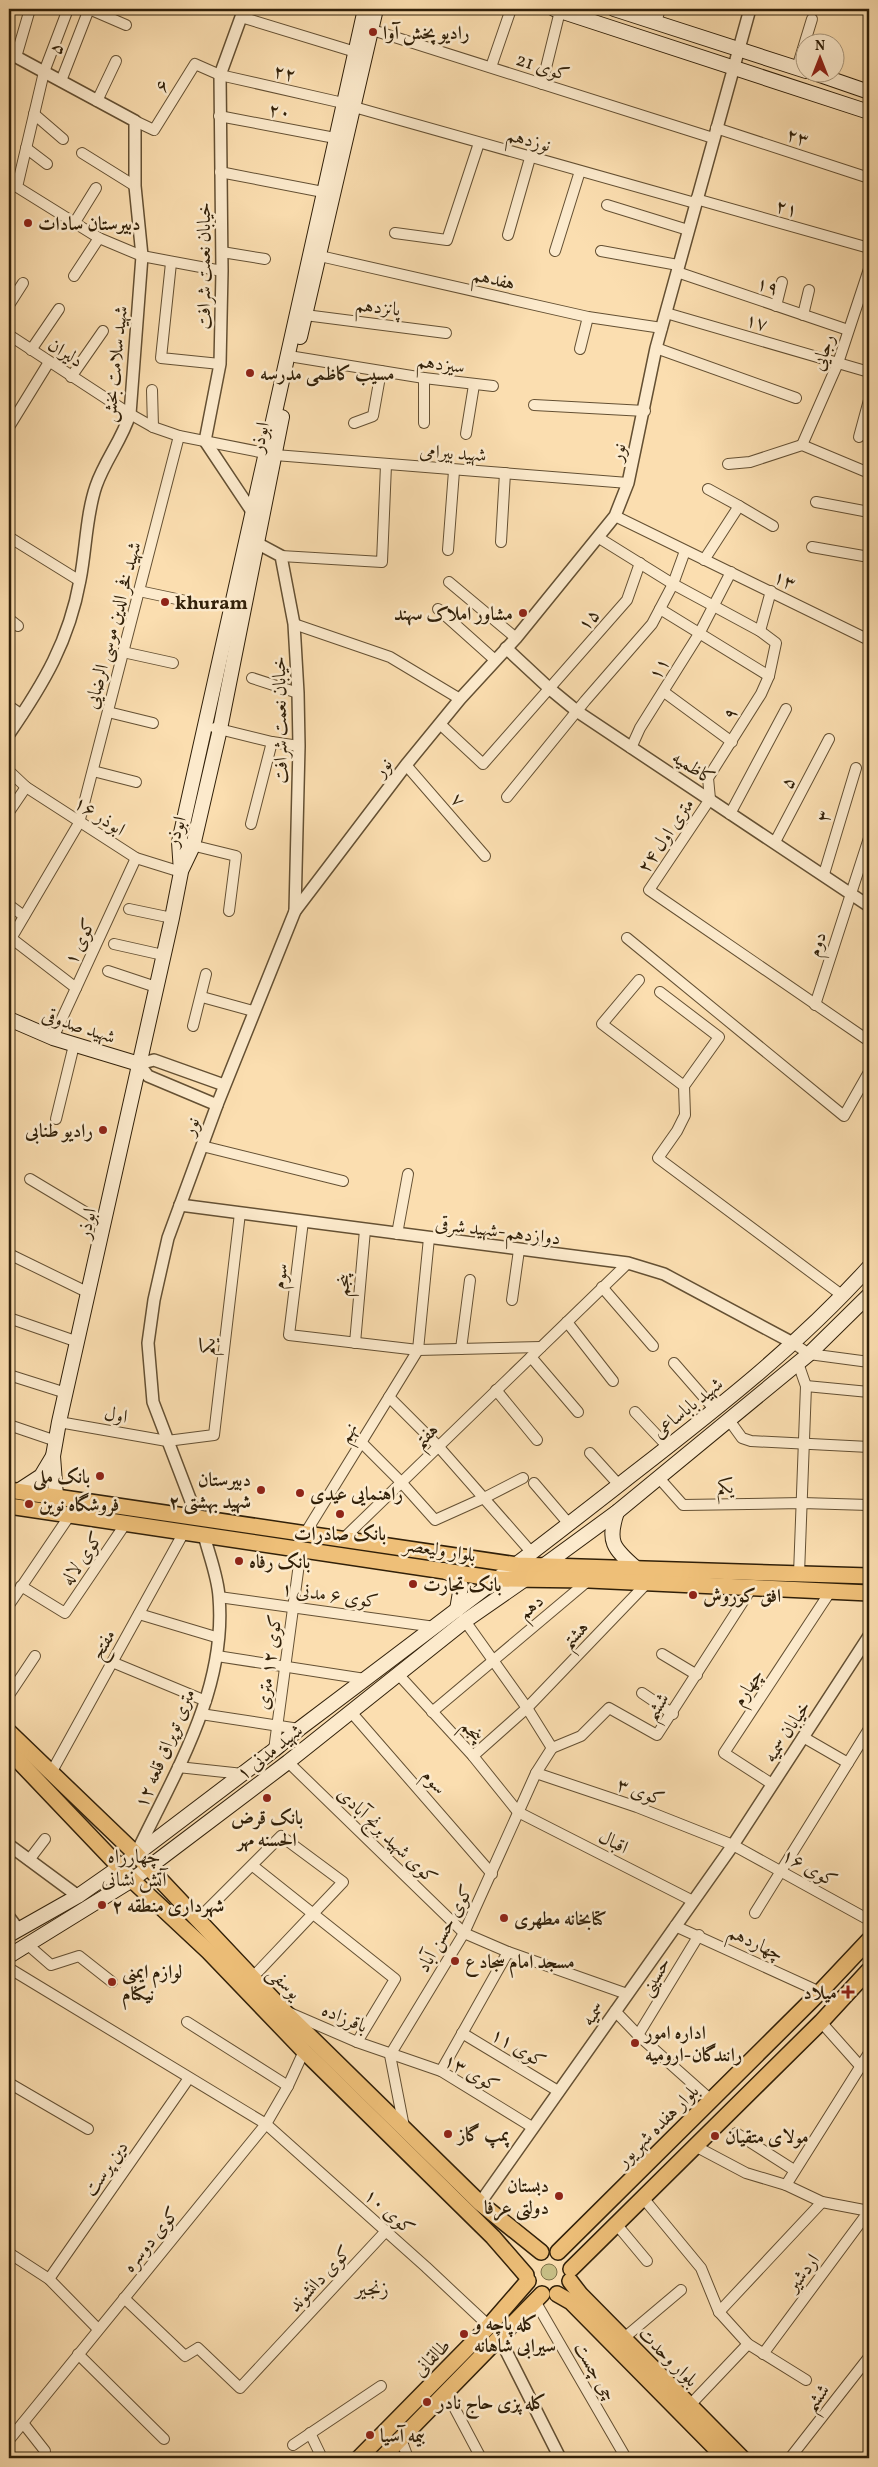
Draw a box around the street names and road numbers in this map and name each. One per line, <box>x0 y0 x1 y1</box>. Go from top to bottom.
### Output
street label: ۵ <box>43 39 71 59</box>
street label: کوی 21 <box>512 47 573 89</box>
street label: ۲۲ <box>271 59 298 89</box>
street label: ۶ <box>149 74 177 98</box>
street label: ۲۰ <box>266 97 293 127</box>
street label: ۲۳ <box>783 122 812 154</box>
street label: نوزدهم <box>502 123 553 163</box>
street label: ۲۱ <box>772 193 801 224</box>
street label: خیابان نعمت شرافت <box>192 202 218 330</box>
street label: هفدهم <box>469 262 518 301</box>
street label: ۱۹ <box>753 271 782 303</box>
street label: پانزدهم <box>353 292 403 328</box>
street label: شهید سلامت بخش <box>97 305 135 424</box>
street label: ۱۷ <box>742 307 771 338</box>
street label: رجایی <box>806 331 842 375</box>
street label: دلیران <box>42 333 88 375</box>
street label: سیزدهم <box>414 349 466 385</box>
street label: ابوذر <box>245 420 277 457</box>
street label: شهید بیرامی <box>418 439 487 469</box>
street label: نور <box>604 441 634 466</box>
street label: شهید فخر الدین موسی الرضایی <box>79 539 149 712</box>
street label: ۱۳ <box>768 564 800 597</box>
street label: ۱۵ <box>572 603 607 637</box>
street label: ۱۱ <box>643 653 677 685</box>
street label: خیابان نعمت شرافت <box>267 656 295 784</box>
street label: ۹ <box>717 703 745 725</box>
street label: کاظمیه <box>666 745 719 792</box>
street label: نور <box>367 753 399 785</box>
street label: ۵ <box>775 772 803 794</box>
street label: ۷ <box>444 788 471 813</box>
street label: ۱۶ ابوذر <box>68 790 130 843</box>
street label: ۲۴ متری اول <box>632 793 701 879</box>
street label: ۳ <box>811 807 839 826</box>
street label: ابوذر <box>159 813 194 852</box>
street label: کوی ۱ <box>59 914 103 969</box>
street label: دوم <box>802 929 836 961</box>
street label: شهید صدوقی <box>38 1003 119 1051</box>
street label: نور <box>176 1114 207 1141</box>
street label: ابوذر <box>71 1206 104 1243</box>
street label: دوازدهم-شهید شرقی <box>433 1211 562 1257</box>
street label: سوم <box>267 1262 297 1291</box>
street label: پنجم <box>330 1271 362 1298</box>
street label: یکم <box>195 1335 226 1357</box>
street label: شهید باباساعی <box>647 1372 729 1445</box>
street label: اول <box>102 1401 129 1431</box>
street label: نهم <box>332 1418 368 1451</box>
street label: هفتم <box>408 1418 448 1459</box>
street label: یکم <box>716 1475 735 1504</box>
street label: کوی لاله <box>55 1527 110 1591</box>
street label: بلوار ولیعصر <box>400 1532 478 1570</box>
street label: کوی ۶ مدنی ۱ <box>280 1576 380 1616</box>
street label: دهم <box>513 1589 553 1629</box>
street label: کوی ۱۲ متری <box>250 1613 290 1712</box>
street label: هشتم <box>556 1616 599 1659</box>
street label: مفتح <box>85 1625 125 1666</box>
street label: چهارم <box>727 1664 772 1713</box>
street label: ۱۲ متری توپراق قلعه <box>129 1685 203 1813</box>
street label: ششم <box>639 1688 681 1729</box>
street label: خیابان سمیه <box>758 1696 817 1768</box>
street label: پنجم <box>451 1714 490 1753</box>
street label: شهید مدنی ۱ <box>232 1718 309 1787</box>
street label: سوم <box>414 1764 452 1802</box>
street label: کوی ۳ <box>613 1772 668 1813</box>
street label: کوی شهید برنج آبادی <box>329 1782 443 1892</box>
street label: اقبال <box>594 1824 632 1861</box>
street label: کوی ۱۶ <box>777 1843 841 1895</box>
street label: کوی حسن آباد <box>411 1880 481 1978</box>
street label: چهاردهم <box>721 1920 787 1972</box>
street label: حسینی <box>634 1952 678 2002</box>
street label: یوسفی <box>261 1961 307 2007</box>
street label: سمیه <box>576 1996 611 2032</box>
street label: باقرزاده <box>317 1998 371 2040</box>
street label: کوی ۱۱ <box>486 2022 550 2075</box>
street label: کوی ۱۳ <box>439 2048 503 2100</box>
street label: بلوار هفده شهریور <box>610 2079 706 2175</box>
street label: دین پرست <box>78 2136 135 2202</box>
street label: کوی ۱۰ <box>358 2183 420 2242</box>
street label: کوی دوسره <box>117 2202 186 2279</box>
street label: کوی دانشوند <box>283 2240 358 2318</box>
street label: اردشیر <box>780 2249 826 2299</box>
street label: بلوار وحدت <box>632 2321 704 2393</box>
street label: طالقانی <box>408 2334 457 2383</box>
street label: چی چست <box>567 2338 622 2406</box>
street label: ششم <box>798 2379 841 2421</box>

